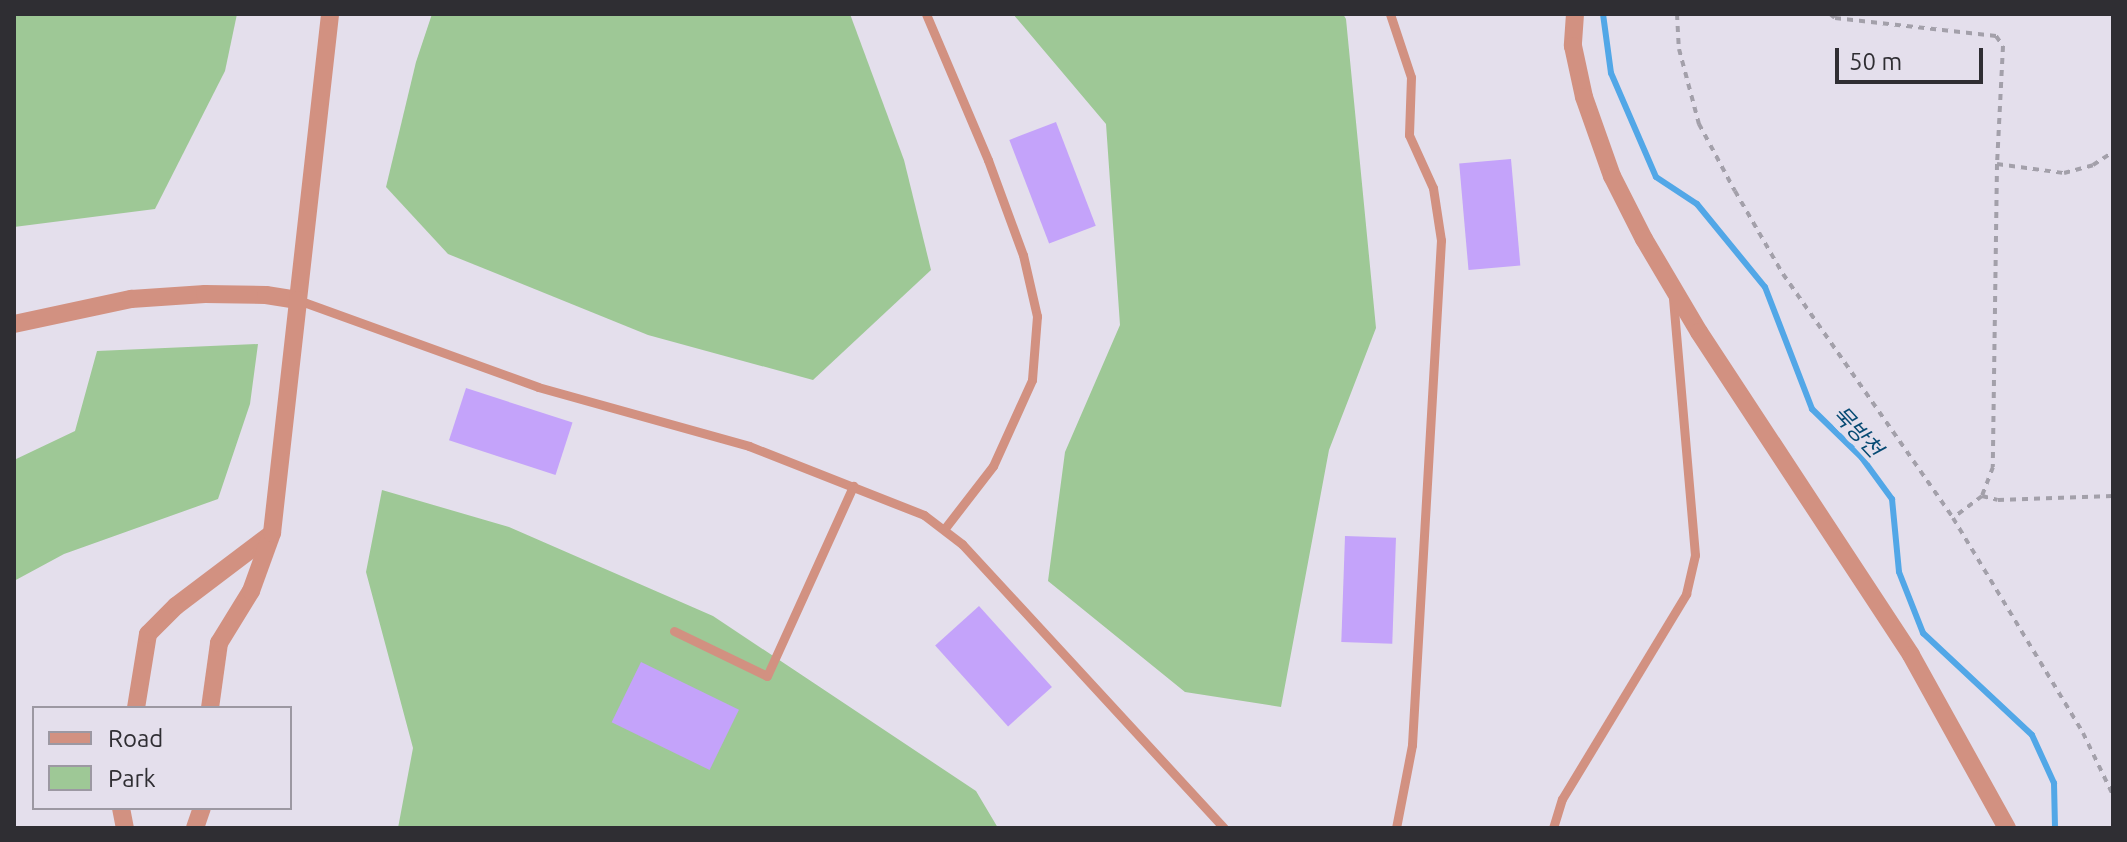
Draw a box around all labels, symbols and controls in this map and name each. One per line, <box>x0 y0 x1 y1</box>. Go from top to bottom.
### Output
scale bar <box>1839 32 1987 82</box>
text: 50 m <box>1849 48 1902 75</box>
water label: 묵방천 <box>1828 400 1888 462</box>
legend <box>32 706 292 810</box>
text: Road <box>108 725 163 752</box>
text: Park <box>108 765 156 792</box>

